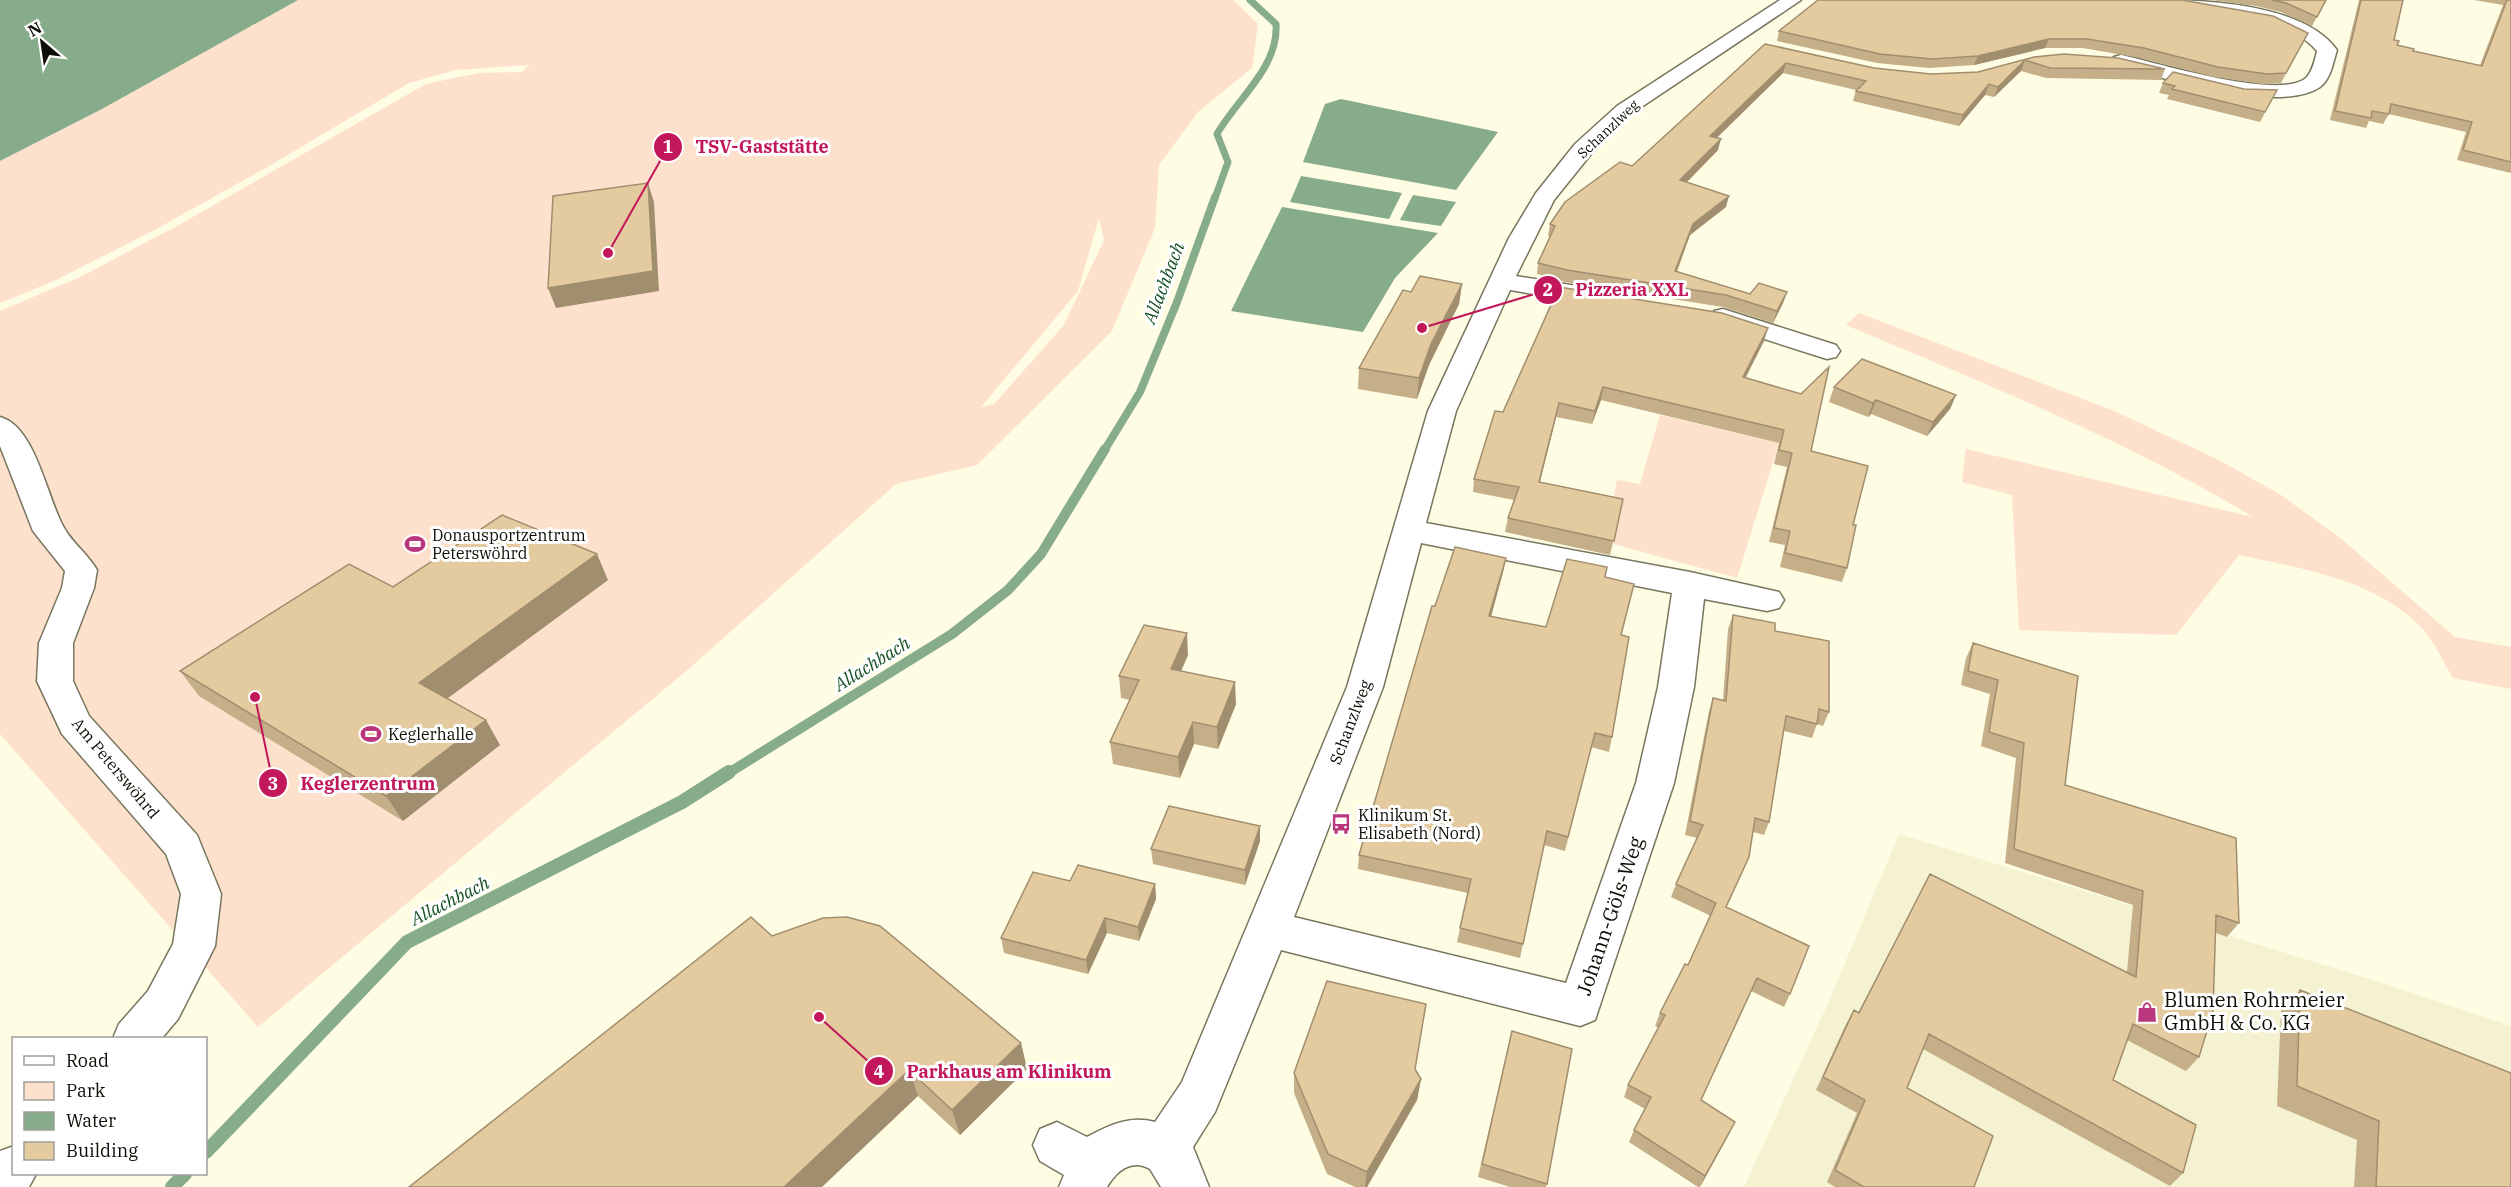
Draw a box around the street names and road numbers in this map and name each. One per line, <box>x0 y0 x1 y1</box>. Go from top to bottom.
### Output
street label: Schanzlweg <box>1573 96 1643 162</box>
street label: Schanzlweg <box>1325 677 1375 767</box>
street label: Am Peterswöhrd <box>68 714 164 823</box>
street label: Johann-Göls-Weg <box>1570 833 1649 999</box>

